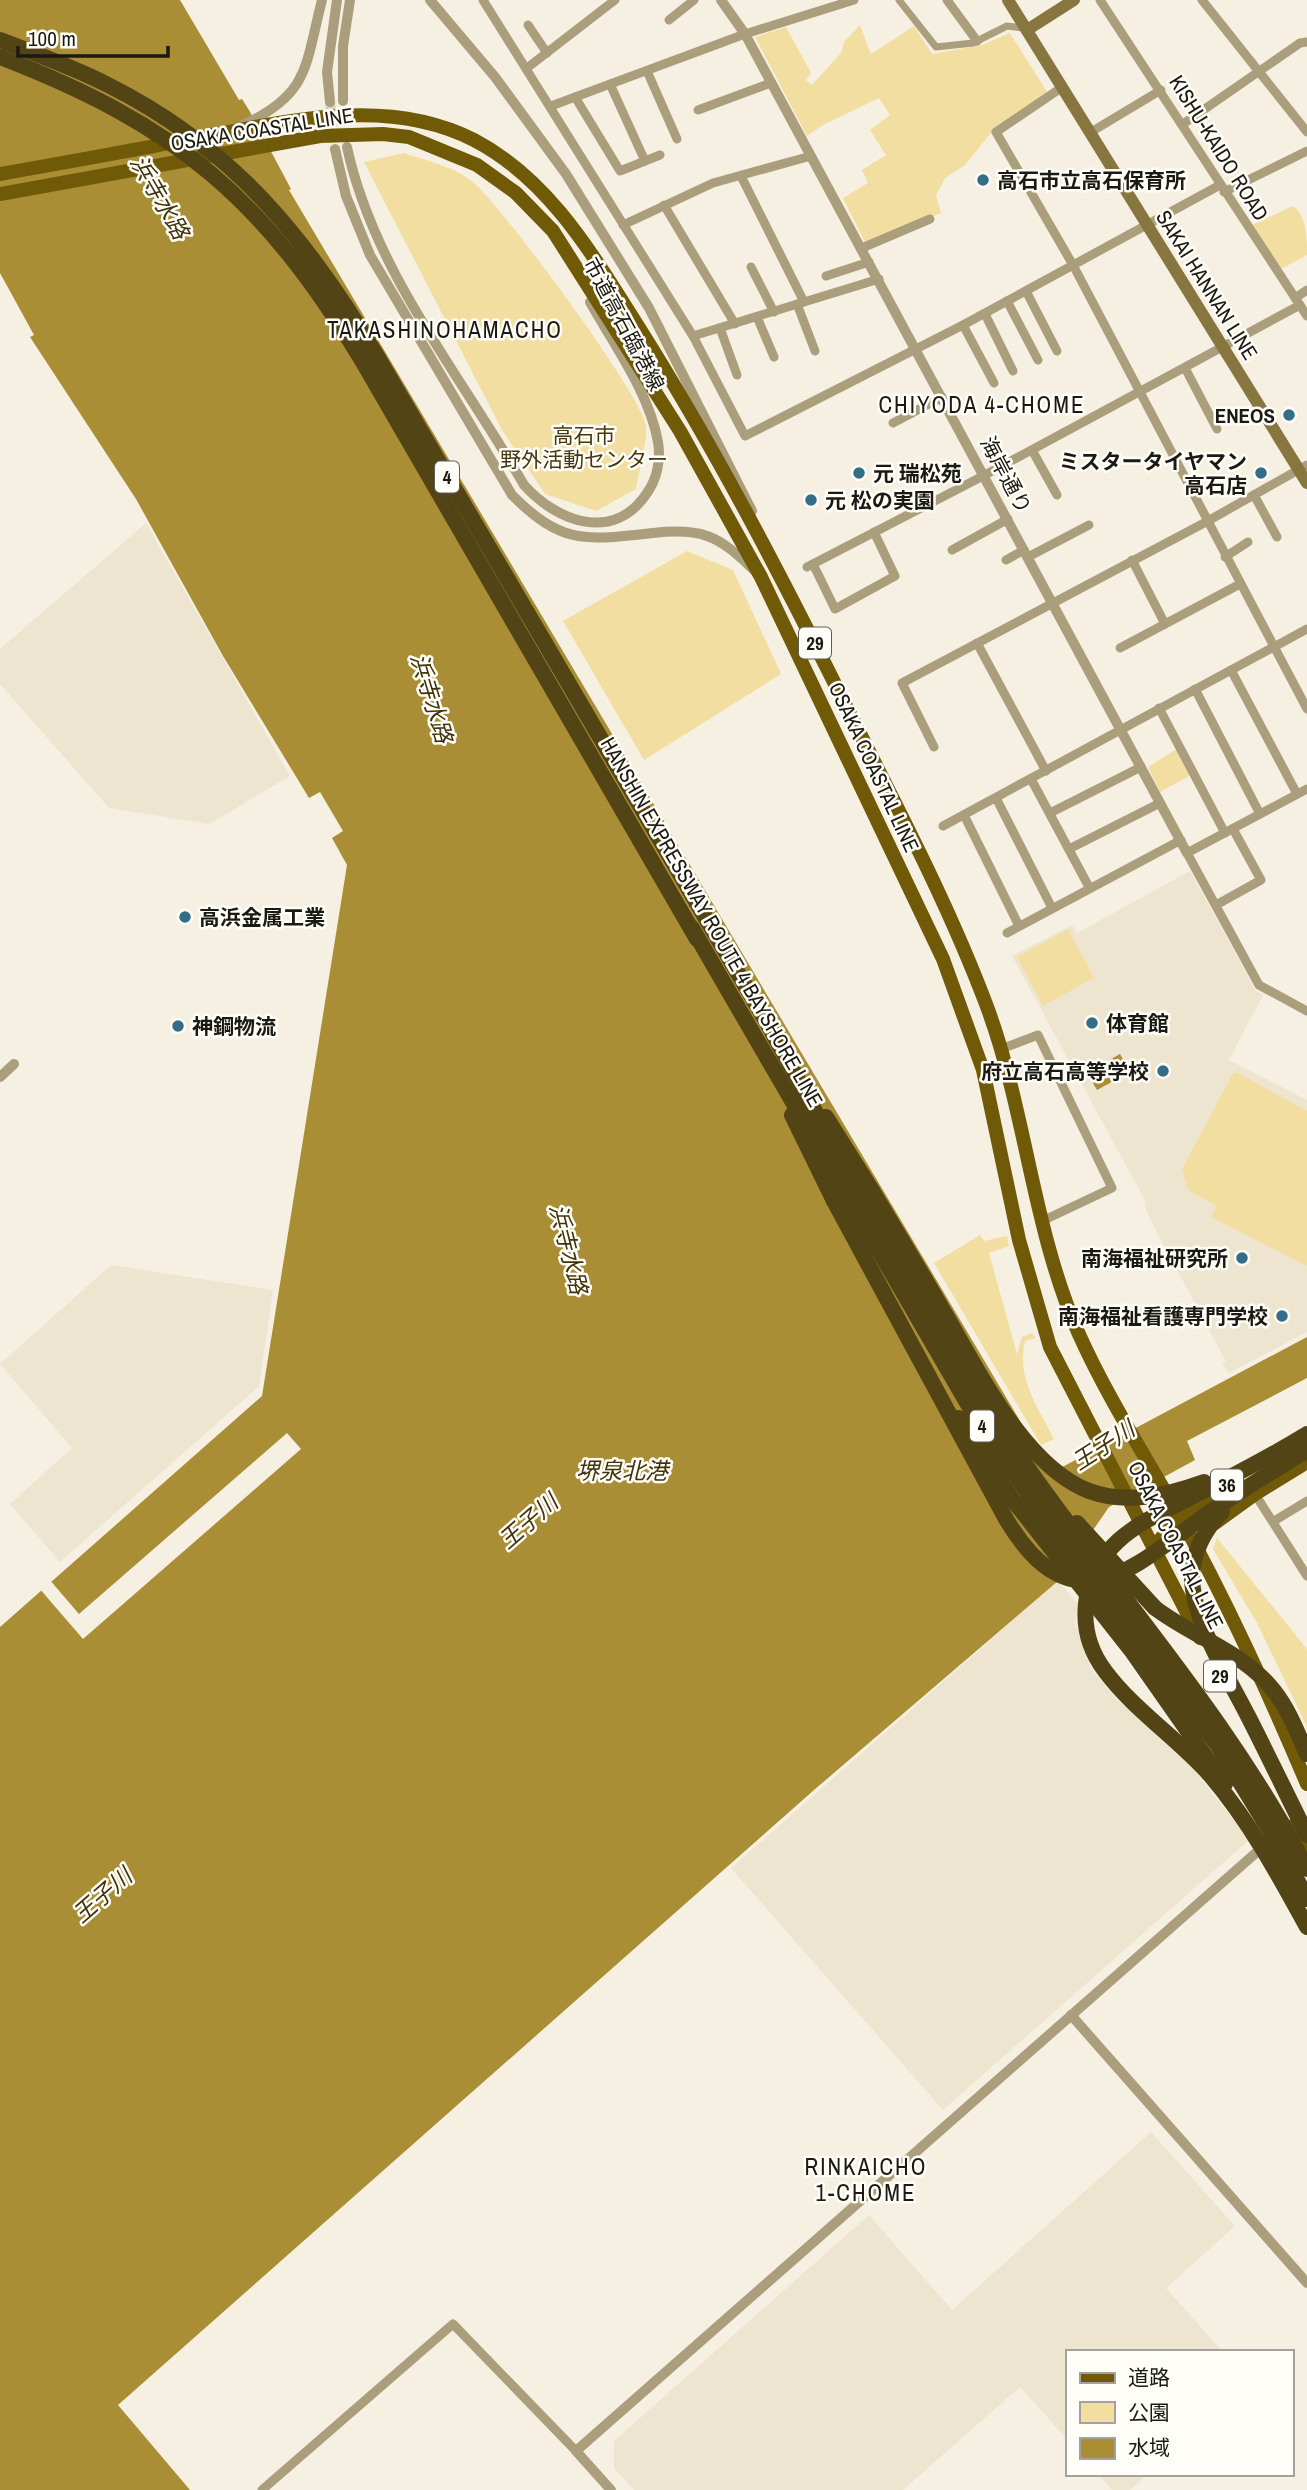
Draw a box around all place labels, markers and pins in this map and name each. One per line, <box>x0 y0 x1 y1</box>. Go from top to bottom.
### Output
place label: 高石市立高石保育所 <box>997 166 1186 195</box>
marker: 高石市立高石保育所 <box>975 172 991 188</box>
place label: ENEOS <box>1215 401 1275 430</box>
marker: ENEOS <box>1281 407 1297 423</box>
place label: ミスタータイヤマン 高石店 <box>1059 447 1247 500</box>
place label: 元 瑞松苑 <box>873 459 962 488</box>
marker: 元 瑞松苑 <box>851 465 867 481</box>
marker: ミスタータイヤマン 高石店 <box>1253 465 1269 481</box>
place label: 元 松の実園 <box>825 486 935 515</box>
marker: 元 松の実園 <box>803 492 819 508</box>
place label: 高浜金属工業 <box>199 903 325 932</box>
marker: 高浜金属工業 <box>177 909 193 925</box>
place label: 体育館 <box>1106 1009 1169 1038</box>
place label: 神鋼物流 <box>192 1012 276 1041</box>
marker: 体育館 <box>1084 1015 1100 1031</box>
marker: 神鋼物流 <box>170 1018 186 1034</box>
place label: 府立高石高等学校 <box>981 1057 1149 1086</box>
marker: 府立高石高等学校 <box>1155 1063 1171 1079</box>
place label: 南海福祉研究所 <box>1081 1244 1228 1273</box>
marker: 南海福祉研究所 <box>1234 1250 1250 1266</box>
place label: 南海福祉看護専門学校 <box>1058 1302 1268 1331</box>
marker: 南海福祉看護専門学校 <box>1274 1308 1290 1324</box>

